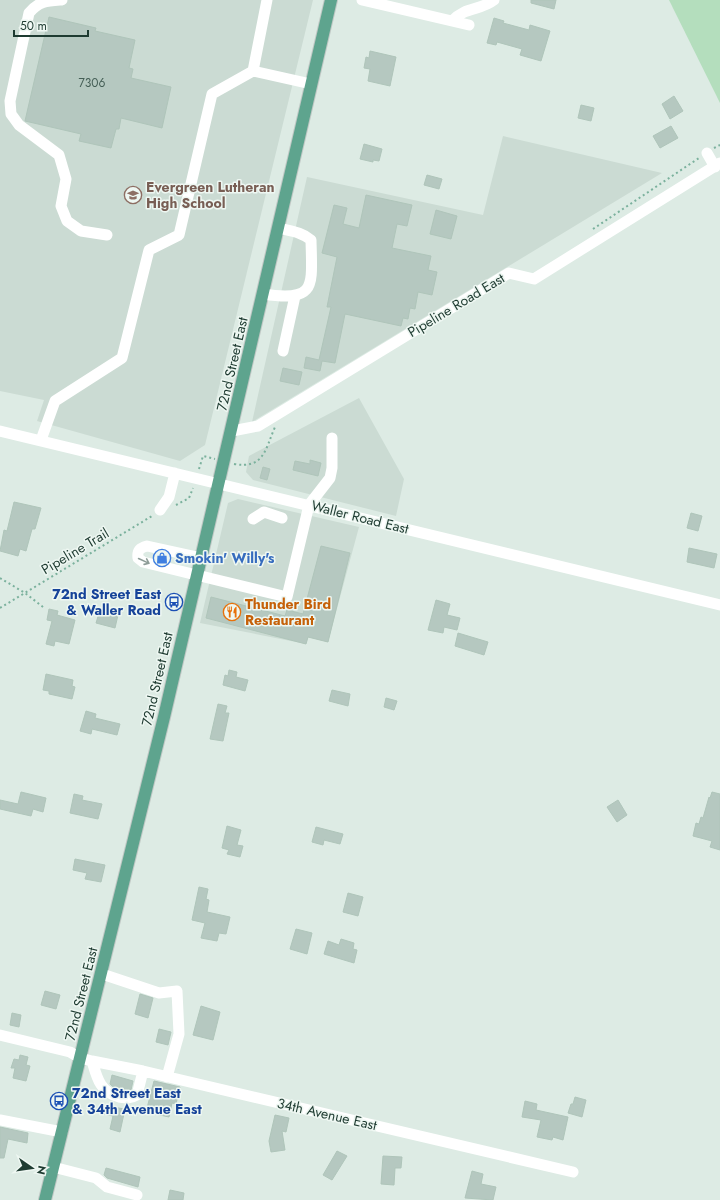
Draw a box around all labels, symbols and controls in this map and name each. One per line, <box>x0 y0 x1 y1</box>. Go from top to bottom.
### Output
scale bar <box>14 12 88 38</box>
text: 50 m <box>20 17 47 35</box>
house number: 7306 <box>79 74 106 92</box>
place label: Evergreen Lutheran High School <box>146 177 275 213</box>
school or university icon: Evergreen Lutheran High School <box>123 185 143 205</box>
street label: Pipeline Road East <box>404 268 509 342</box>
street label: 72nd Street East <box>211 314 253 413</box>
street label: Waller Road East <box>309 495 411 539</box>
street label: Pipeline Trail <box>37 523 113 579</box>
shop icon: Smokin' Willy's <box>152 548 172 568</box>
place label: Smokin' Willy's <box>175 548 275 568</box>
one-way arrow <box>138 558 150 565</box>
place label: 72nd Street East & Waller Road <box>52 584 162 620</box>
bus stop icon: 72nd Street East & Waller Road <box>164 592 184 612</box>
place label: Thunder Bird Restaurant <box>245 594 331 630</box>
restaurant icon: Thunder Bird Restaurant <box>222 602 242 622</box>
street label: 72nd Street East <box>136 629 178 728</box>
street label: 72nd Street East <box>60 944 102 1043</box>
place label: 72nd Street East & 34th Avenue East <box>72 1083 202 1119</box>
bus stop icon: 72nd Street East & 34th Avenue East <box>49 1091 69 1111</box>
street label: 34th Avenue East <box>275 1093 380 1135</box>
north arrow <box>12 1148 52 1188</box>
text: N <box>33 1164 51 1176</box>

